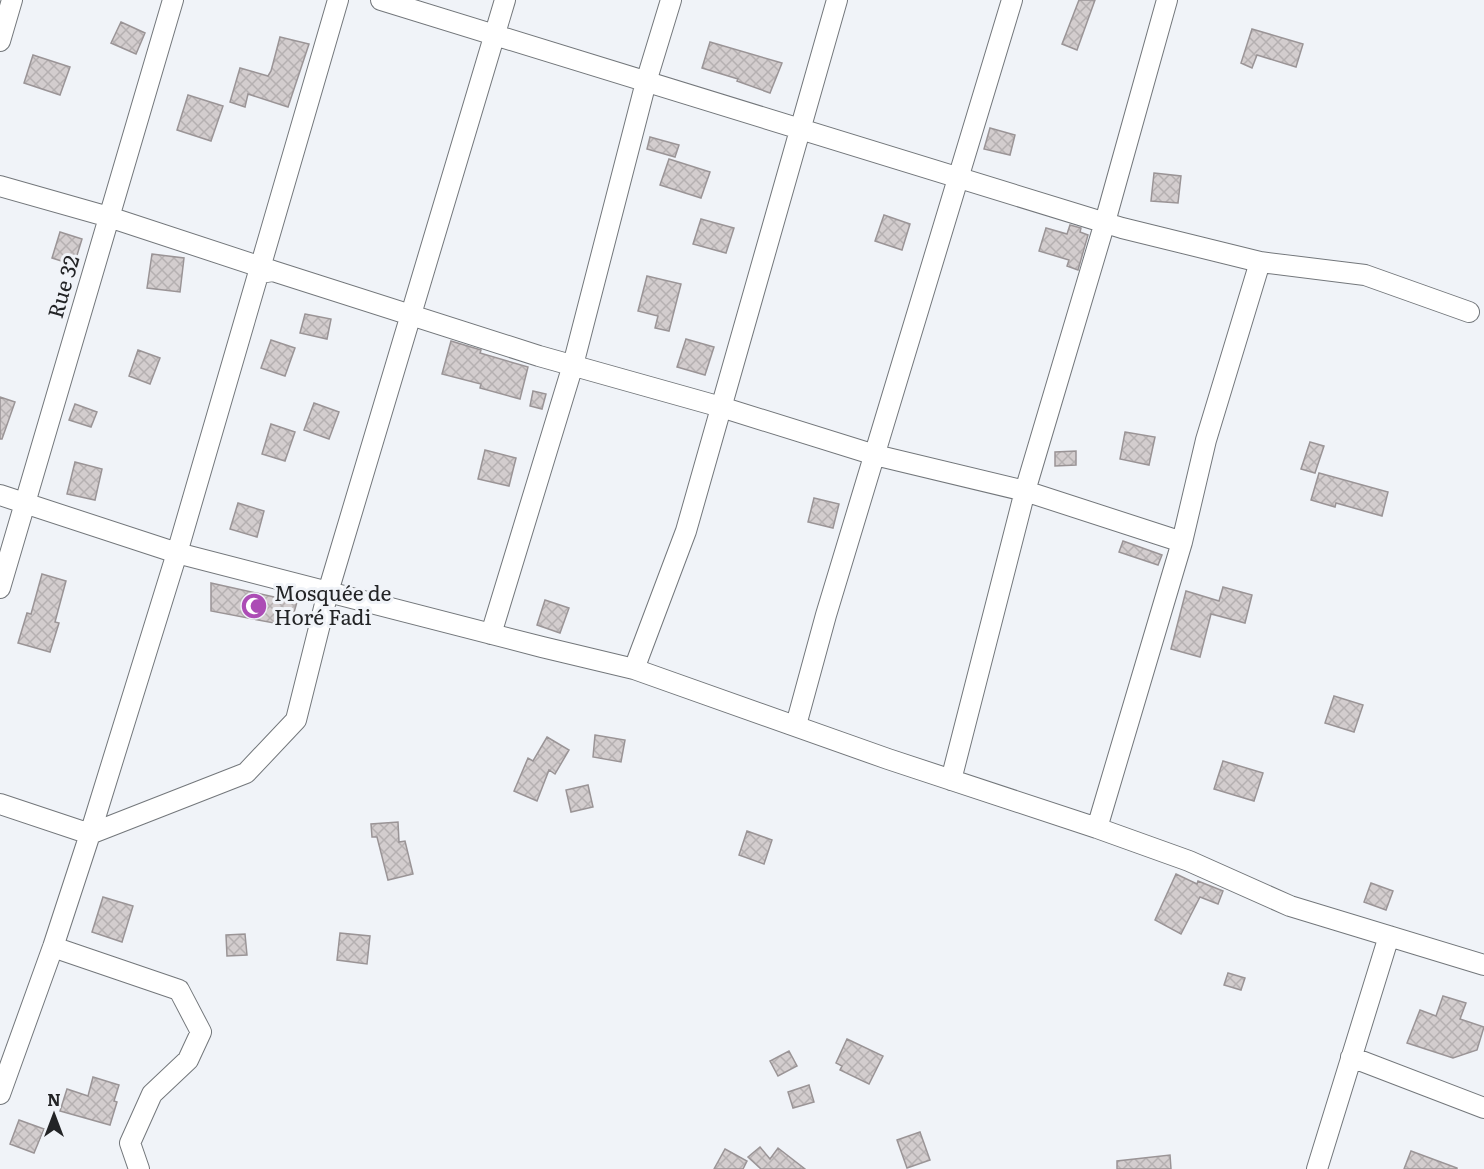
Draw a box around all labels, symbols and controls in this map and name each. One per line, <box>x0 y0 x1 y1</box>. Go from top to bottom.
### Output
street label: Rue 32 <box>38 251 85 321</box>
place label: Mosquée de Horé Fadi <box>274 576 391 631</box>
mosque icon: Mosquée de Horé Fadi <box>239 591 269 621</box>
north arrow <box>24 1085 84 1145</box>
text: N <box>47 1087 61 1111</box>

